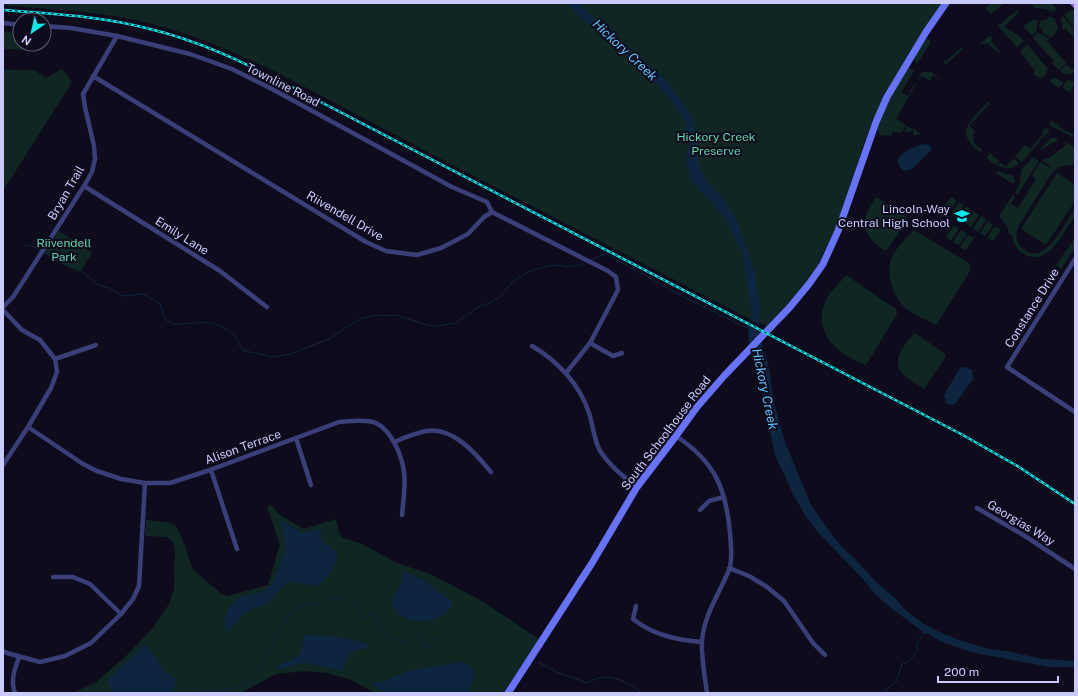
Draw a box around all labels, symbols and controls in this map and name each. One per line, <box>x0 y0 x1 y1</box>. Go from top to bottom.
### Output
north arrow <box>12 12 52 52</box>
water label: Hickory Creek <box>590 16 660 84</box>
text: N <box>19 33 33 48</box>
street label: Townline Road <box>244 60 322 110</box>
park label: Hickory Creek Preserve <box>676 130 756 158</box>
street label: Bryan Trail <box>45 163 87 223</box>
street label: Riivendell Drive <box>304 188 386 244</box>
place label: Lincoln-Way Central High School <box>838 202 951 230</box>
school or university icon: Lincoln-Way Central High School <box>953 207 971 225</box>
street label: Emily Lane <box>153 214 212 258</box>
park label: Riivendell Park <box>37 236 92 264</box>
street label: Constance Drive <box>1002 266 1062 350</box>
water label: Hickory Creek <box>749 347 781 431</box>
street label: South Schoolhouse Road <box>618 373 714 493</box>
street label: Alison Terrace <box>203 427 283 467</box>
street label: Georgias Way <box>985 497 1058 549</box>
scale bar <box>938 658 1058 684</box>
text: 200 m <box>944 665 979 679</box>

